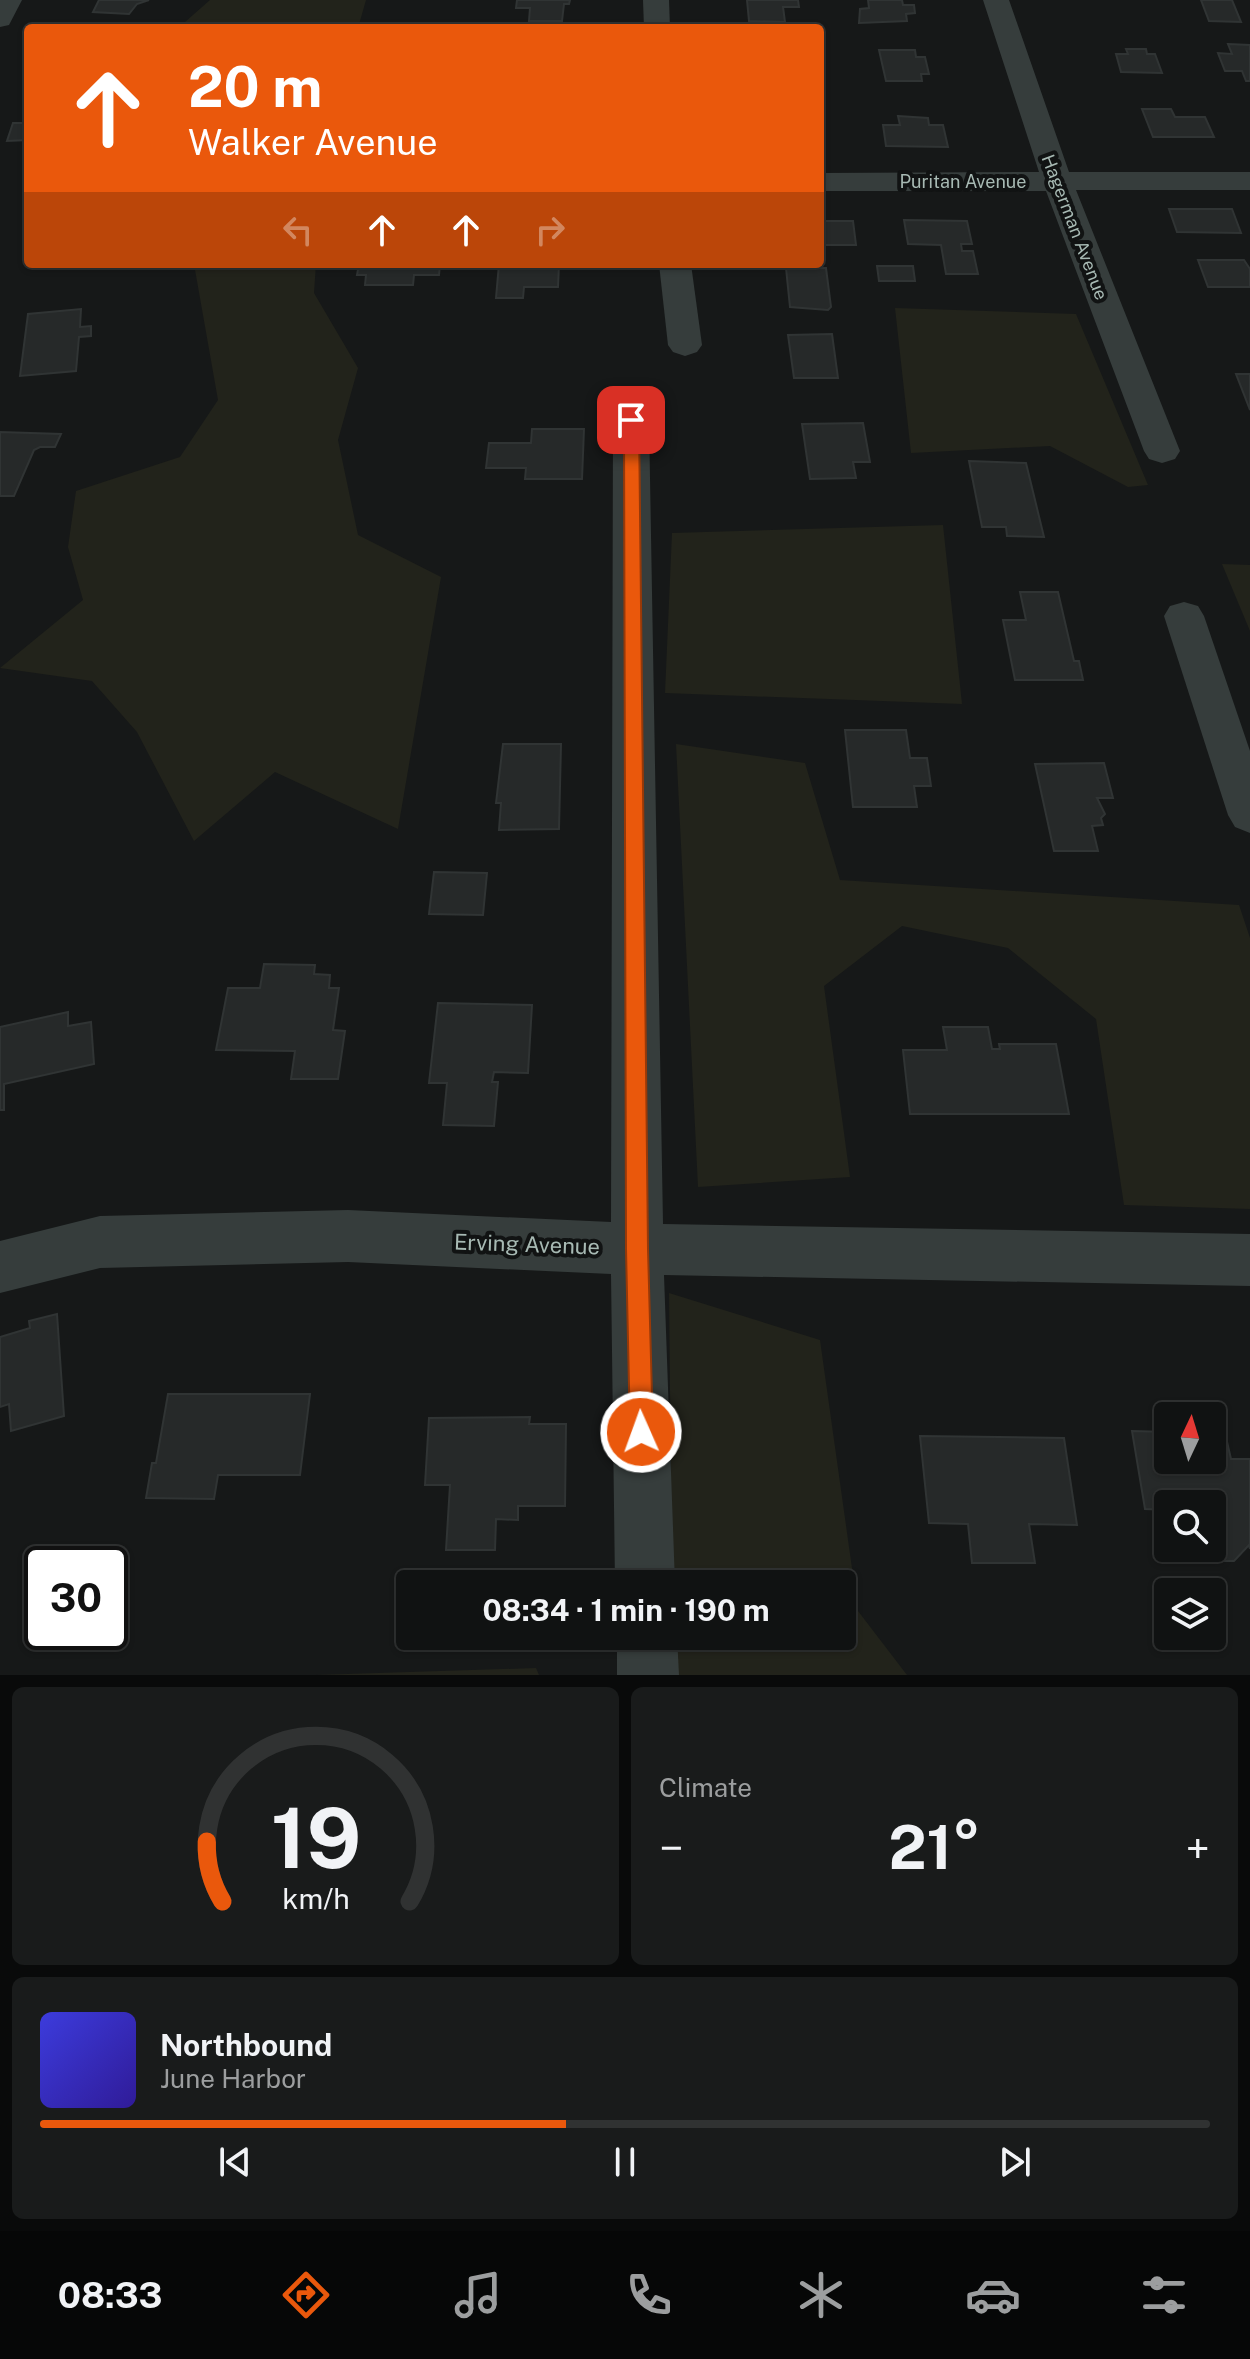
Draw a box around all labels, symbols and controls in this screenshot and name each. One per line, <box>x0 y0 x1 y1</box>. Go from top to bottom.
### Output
text: 20 m <box>188 54 322 120</box>
icon: ahead <box>56 56 160 160</box>
text: Walker Avenue <box>188 121 438 163</box>
street label: Hagerman Avenue <box>1038 151 1112 303</box>
street label: Puritan Avenue <box>900 171 1026 192</box>
icon: left <box>276 208 320 252</box>
icon: ahead <box>360 208 404 252</box>
icon: ahead <box>444 208 488 252</box>
icon: right <box>528 208 572 252</box>
pin <box>597 386 665 454</box>
icon: arrive <box>609 398 653 442</box>
street label: Erving Avenue <box>453 1228 601 1260</box>
position arrow <box>599 1390 683 1474</box>
north arrow <box>1154 1402 1226 1474</box>
map controls <box>1154 1402 1226 1650</box>
button: search <box>1154 1490 1226 1562</box>
speed limit sign: 30 <box>24 1546 128 1650</box>
button: layers <box>1154 1578 1226 1650</box>
text: 08:34 · 1 min · 190 m <box>482 1592 770 1628</box>
text: Climate <box>659 1772 752 1803</box>
text: 19 <box>270 1789 361 1887</box>
text: 21° <box>888 1812 981 1883</box>
text: − <box>659 1822 683 1874</box>
text: + <box>1186 1822 1210 1874</box>
text: km/h <box>282 1882 349 1915</box>
text: Northbound <box>160 2027 332 2063</box>
text: June Harbor <box>160 2063 306 2094</box>
icon: previous <box>213 2140 257 2184</box>
icon: pause <box>603 2140 647 2184</box>
icon: next <box>993 2140 1037 2184</box>
icon: directions <box>278 2267 334 2323</box>
icon: music <box>450 2267 506 2323</box>
icon: phone <box>621 2267 677 2323</box>
icon: climate <box>793 2267 849 2323</box>
icon: car <box>965 2267 1021 2323</box>
icon: filters <box>1136 2267 1192 2323</box>
text: 08:33 <box>58 2274 163 2316</box>

